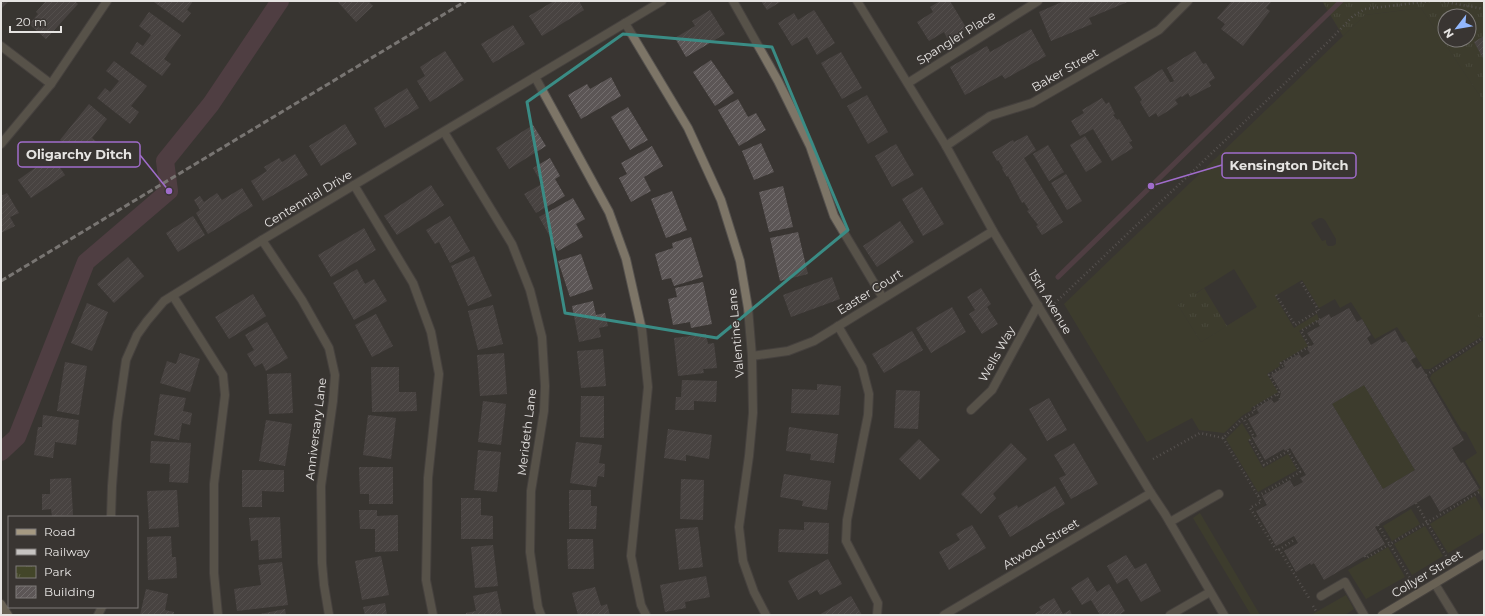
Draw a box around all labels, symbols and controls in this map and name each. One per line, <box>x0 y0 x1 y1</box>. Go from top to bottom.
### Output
street label: Spangler Place <box>914 7 998 68</box>
scale bar <box>10 8 61 34</box>
north arrow <box>1437 8 1477 48</box>
text: 20 m <box>16 14 47 29</box>
text: N <box>1440 26 1457 41</box>
street label: Baker Street <box>1029 44 1101 95</box>
callout: Oligarchy Ditch <box>18 142 140 167</box>
text: Oligarchy Ditch <box>26 146 132 162</box>
callout: Kensington Ditch <box>1222 153 1356 178</box>
text: Kensington Ditch <box>1230 157 1348 173</box>
street label: Centennial Drive <box>261 166 354 231</box>
street label: Easter Court <box>834 265 905 318</box>
street label: 15th Avenue <box>1025 267 1076 337</box>
street label: Valentine Lane <box>724 288 747 378</box>
street label: Wells Way <box>975 323 1018 384</box>
street label: Anniversary Lane <box>302 377 329 481</box>
street label: Merideth Lane <box>514 388 539 476</box>
street label: Atwood Street <box>1000 515 1082 572</box>
legend <box>8 516 138 608</box>
text: Road <box>44 524 75 539</box>
text: Railway <box>44 544 90 559</box>
street label: Collyer Street <box>1389 546 1465 601</box>
text: Park <box>44 564 72 579</box>
text: Building <box>44 584 95 599</box>

